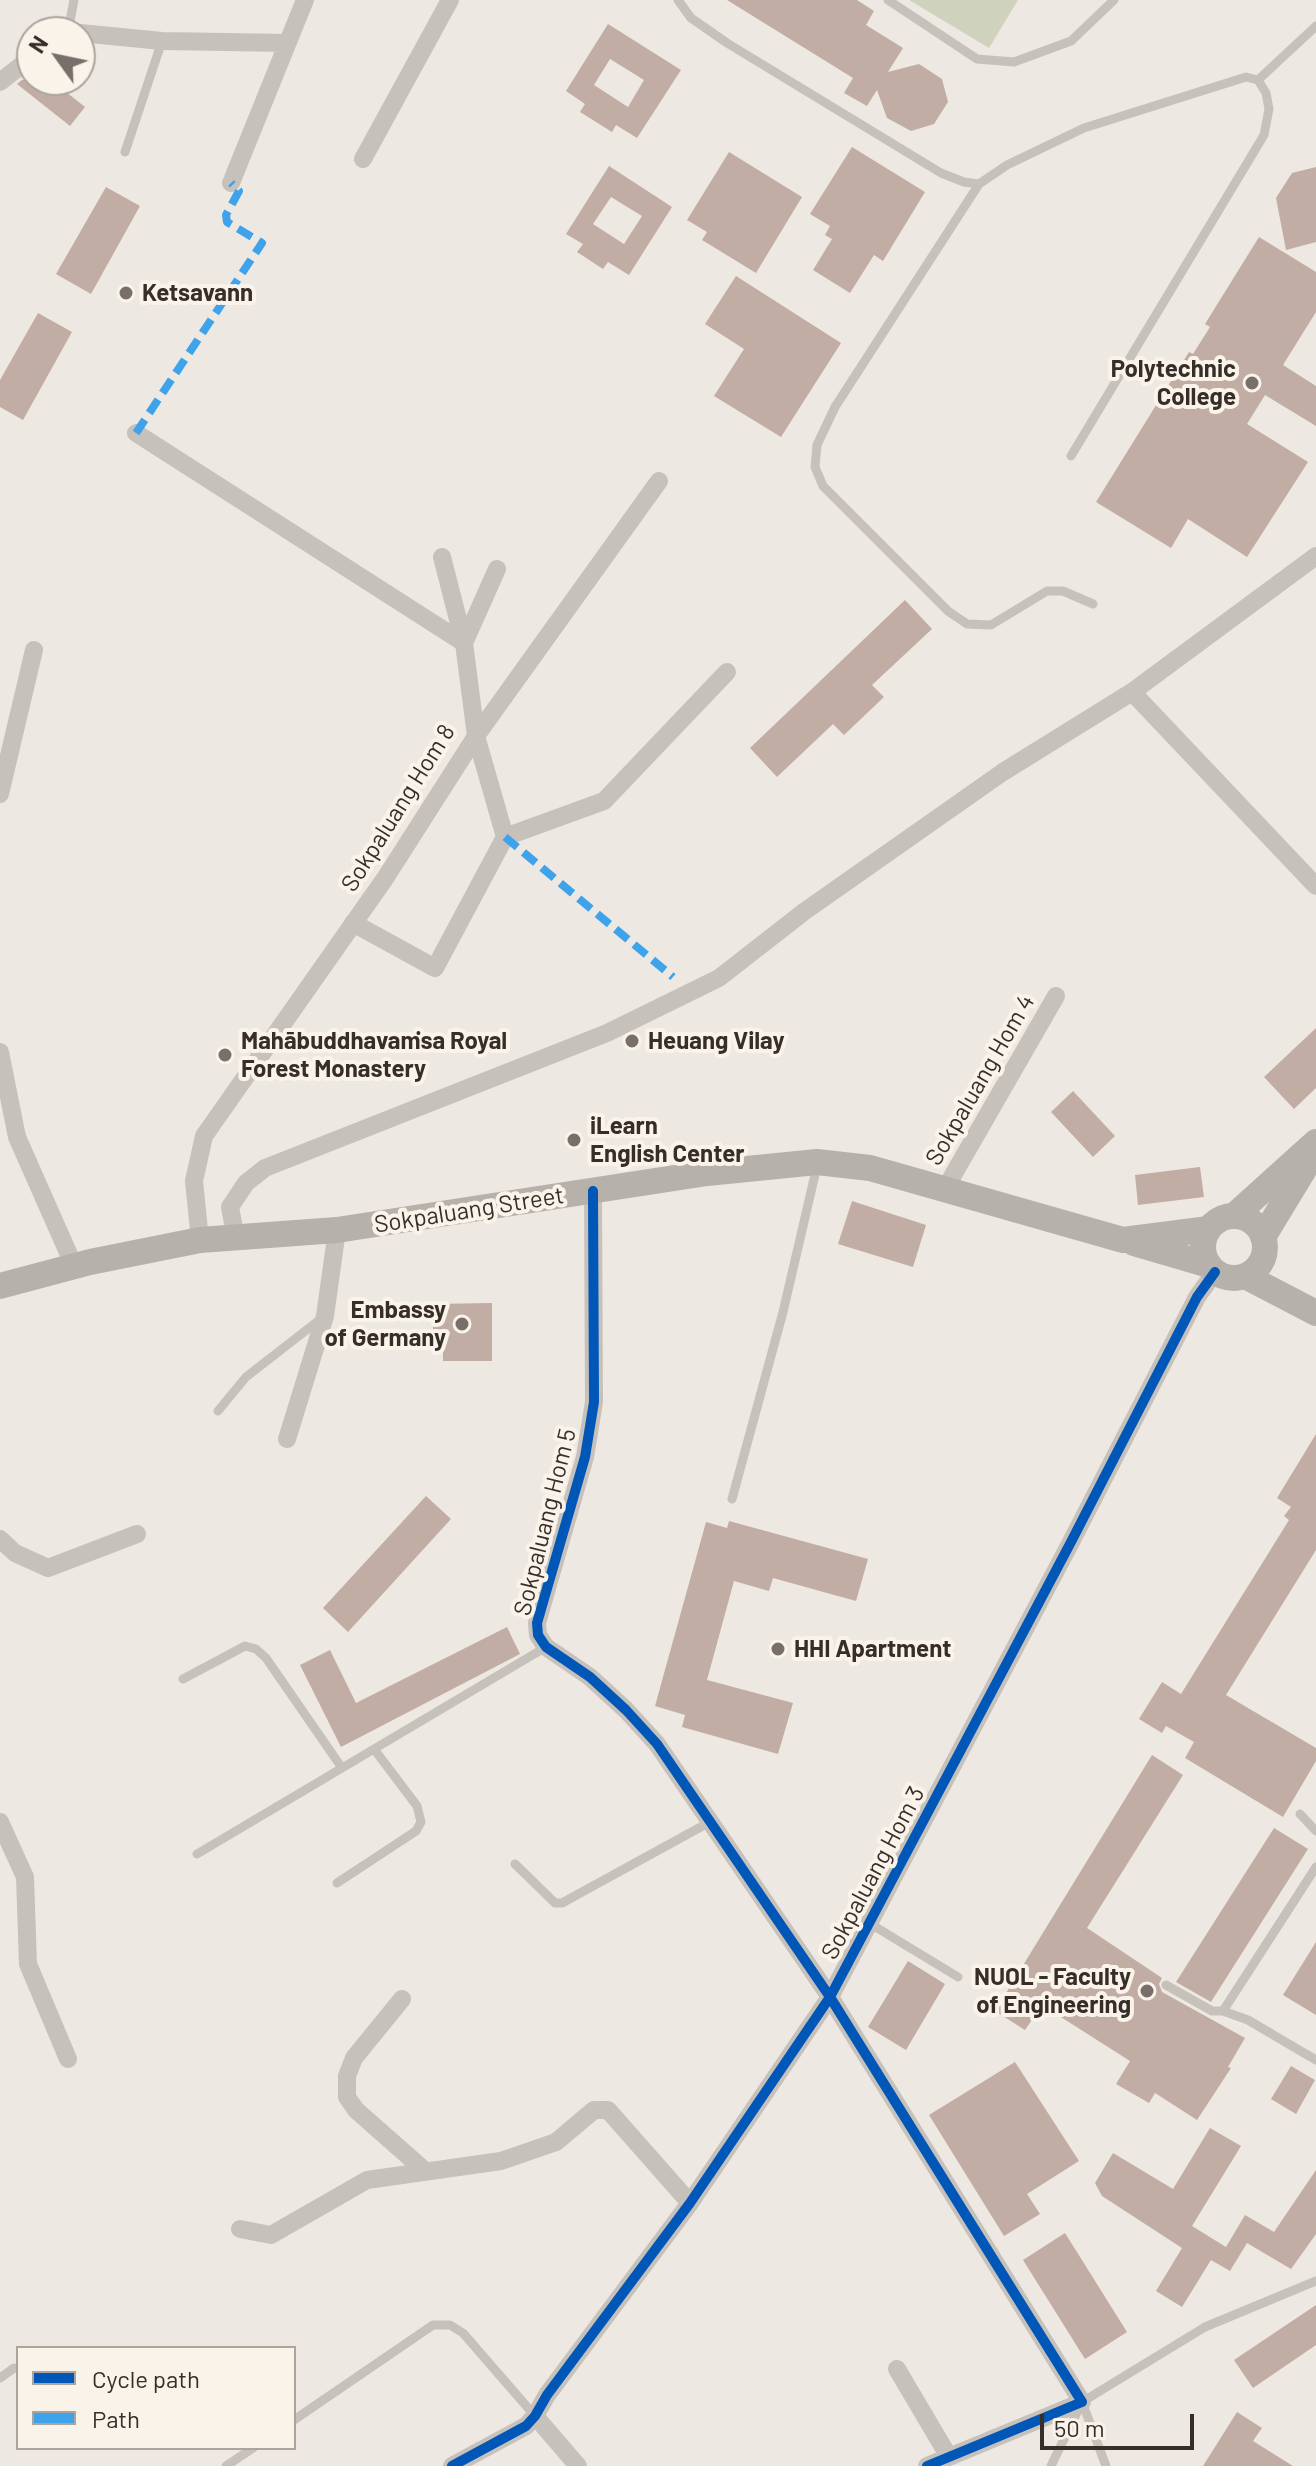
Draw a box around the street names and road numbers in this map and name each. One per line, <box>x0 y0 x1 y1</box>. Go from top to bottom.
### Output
street label: Sokpaluang Hom 8 <box>335 719 461 897</box>
street label: Sokpaluang Hom 4 <box>919 989 1041 1171</box>
street label: Sokpaluang Street <box>372 1181 566 1239</box>
street label: Sokpaluang Hom 5 <box>508 1426 582 1618</box>
street label: Sokpaluang Hom 3 <box>815 1782 931 1964</box>

